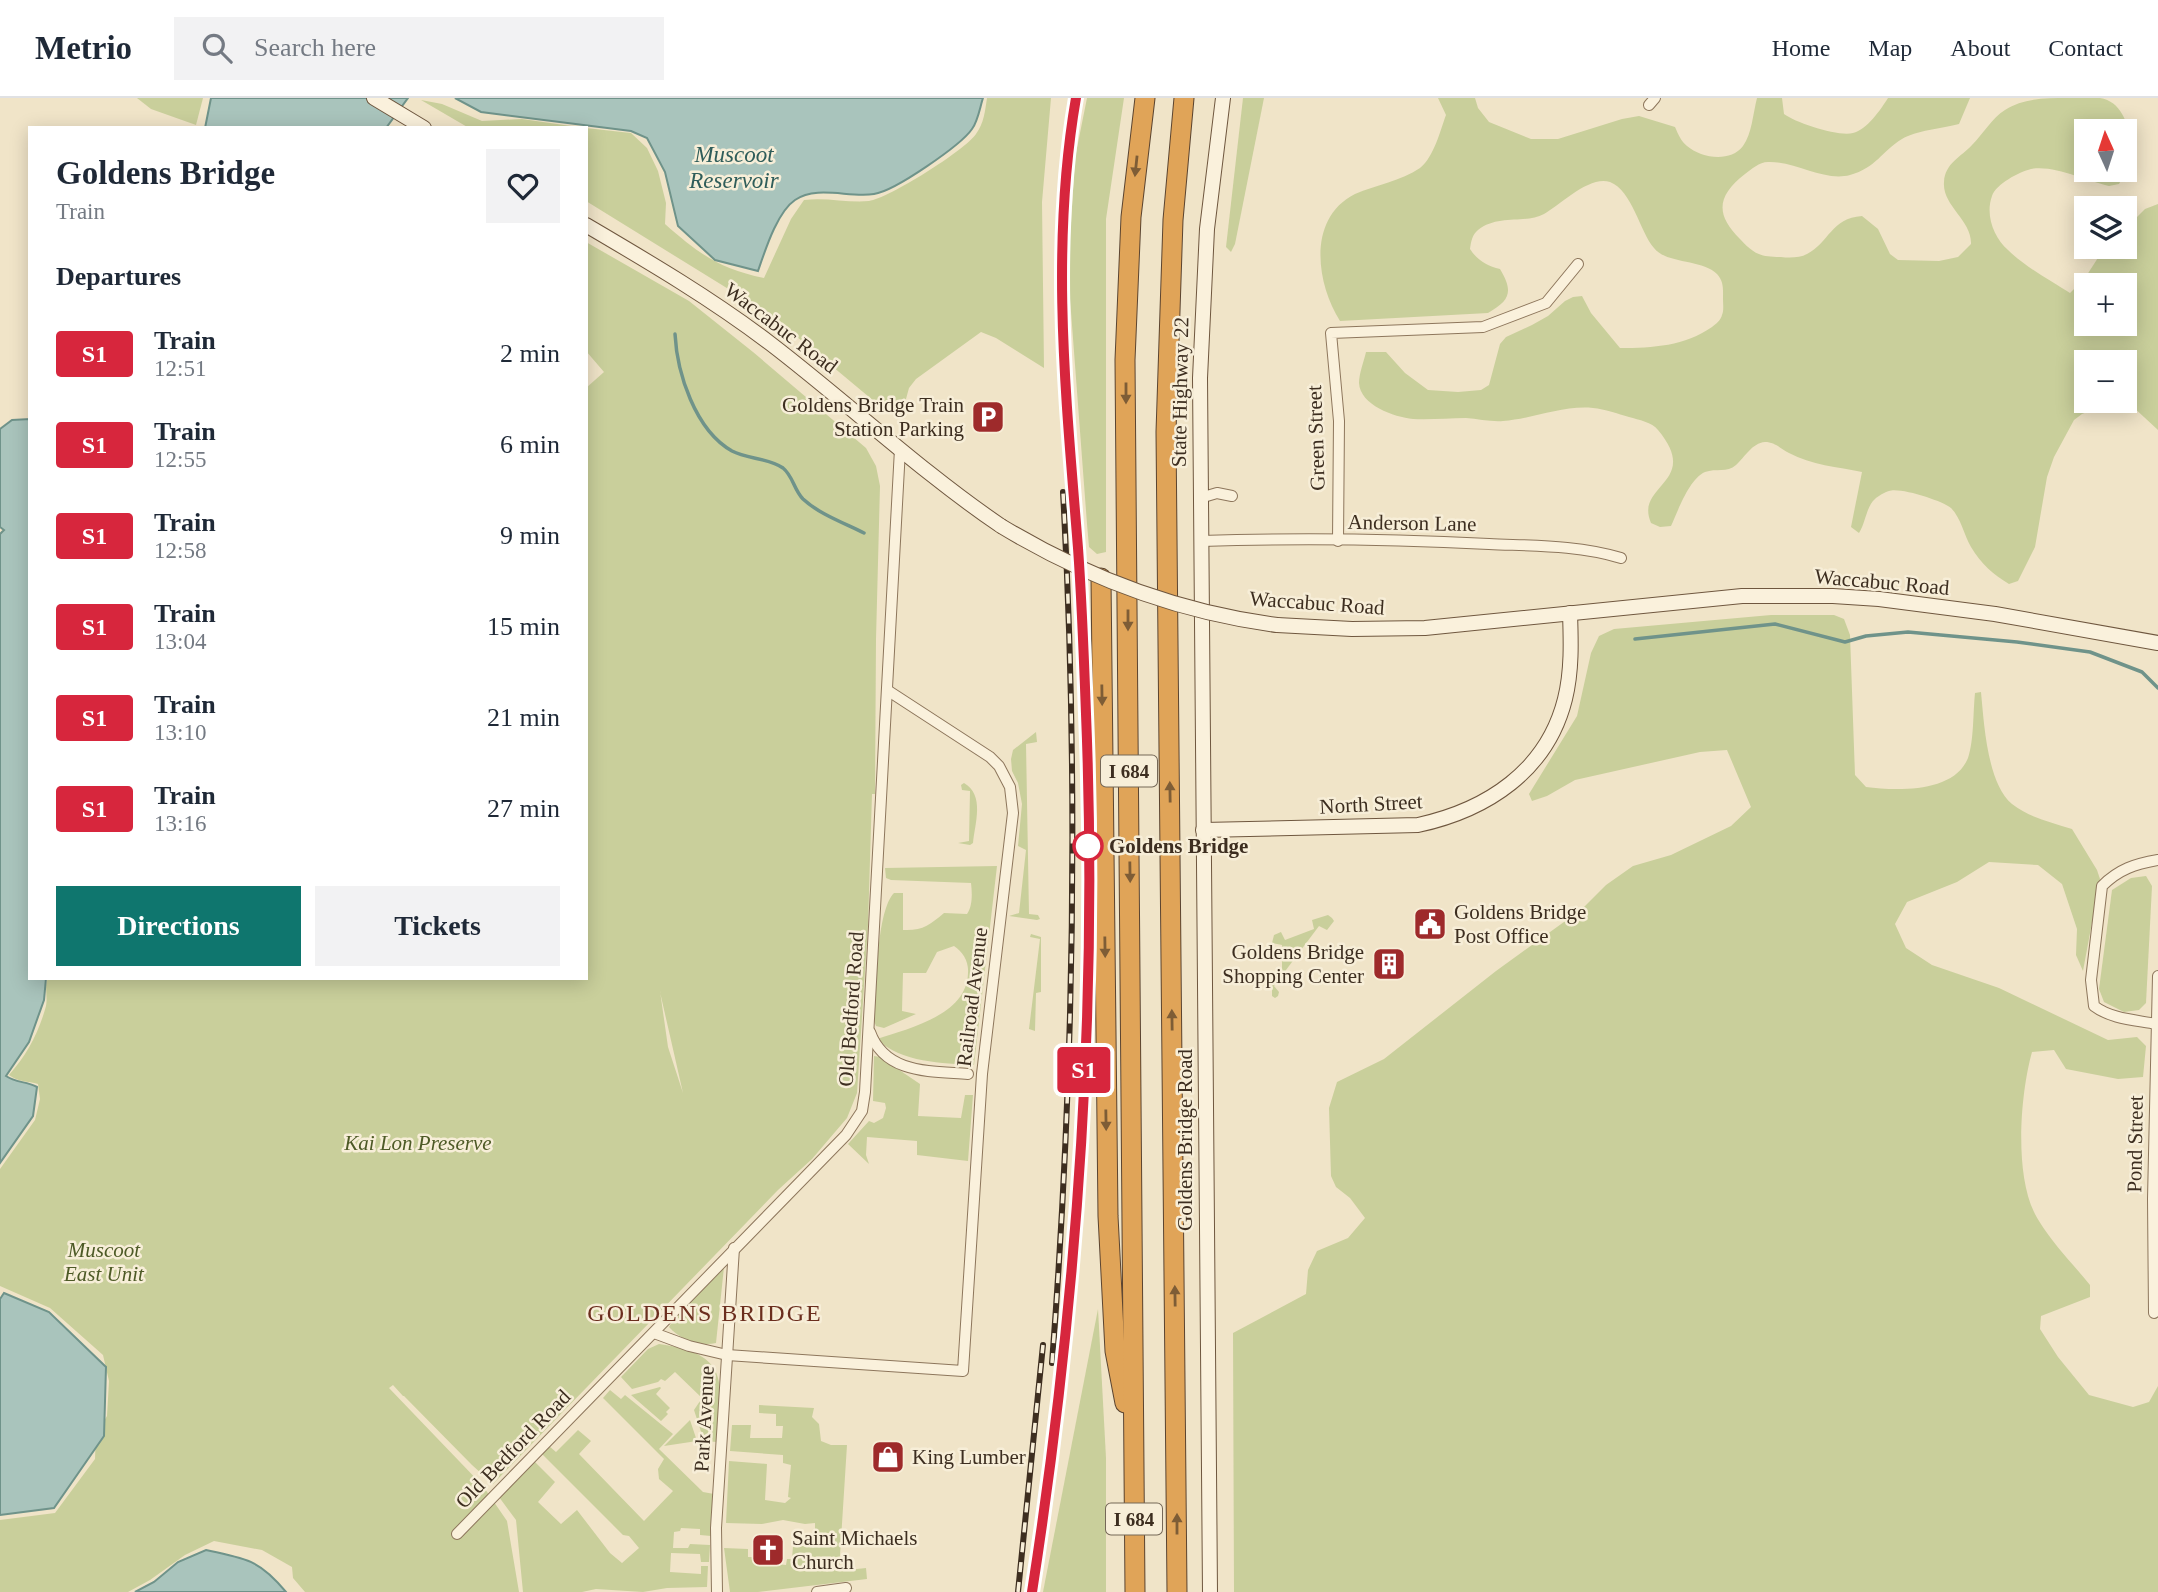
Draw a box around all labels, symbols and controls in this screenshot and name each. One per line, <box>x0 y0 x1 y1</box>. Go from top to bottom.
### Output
search box <box>174 17 664 80</box>
icon: search <box>198 29 236 67</box>
text: Metrio <box>35 30 132 66</box>
text: Search here <box>254 33 376 62</box>
text: Home <box>1772 35 1830 61</box>
text: Map <box>1868 35 1912 61</box>
text: About <box>1950 35 2010 61</box>
text: Contact <box>2048 35 2123 61</box>
north arrow <box>2074 119 2137 182</box>
map controls <box>2074 119 2137 413</box>
water label: Muscoot Reservoir <box>688 142 780 193</box>
button: heart <box>486 149 560 223</box>
text: Goldens Bridge <box>56 155 275 191</box>
one-way arrow <box>1131 155 1142 177</box>
button: layers <box>2074 196 2137 259</box>
text: Train <box>56 199 105 224</box>
text: Departures <box>56 262 181 291</box>
button: + <box>2074 273 2137 336</box>
street label: Waccabuc Road <box>720 278 843 379</box>
street label: State Highway 22 <box>1167 317 1193 467</box>
text: Train <box>154 326 216 355</box>
text: 2 min <box>500 339 560 368</box>
text: S1 <box>82 341 107 367</box>
button: − <box>2074 350 2137 413</box>
text: 12:51 <box>154 356 206 381</box>
one-way arrow <box>1120 382 1131 404</box>
street label: Green Street <box>1302 385 1330 491</box>
place label: Goldens Bridge Train Station Parking <box>782 393 964 441</box>
parking icon: Goldens Bridge Train Station Parking <box>969 398 1007 436</box>
text: Train <box>154 417 216 446</box>
text: 6 min <box>500 430 560 459</box>
text: S1 <box>82 432 107 458</box>
text: 12:55 <box>154 447 206 472</box>
text: Train <box>154 508 216 537</box>
street label: Anderson Lane <box>1347 510 1477 536</box>
text: 9 min <box>500 521 560 550</box>
text: S1 <box>82 523 107 549</box>
text: 12:58 <box>154 538 206 563</box>
street label: Waccabuc Road <box>1814 564 1951 600</box>
street label: Waccabuc Road <box>1249 586 1386 620</box>
text: Train <box>154 599 216 628</box>
one-way arrow <box>1122 610 1133 632</box>
text: 15 min <box>487 612 560 641</box>
text: S1 <box>82 614 107 640</box>
text: 13:04 <box>154 629 206 654</box>
one-way arrow <box>1096 685 1108 707</box>
text: Train <box>154 690 216 719</box>
text: 21 min <box>487 703 560 732</box>
text: S1 <box>82 705 107 731</box>
text: 13:10 <box>154 720 206 745</box>
road number: I 684 <box>1101 756 1157 786</box>
text: Train <box>154 781 216 810</box>
one-way arrow <box>1164 781 1176 803</box>
street label: North Street <box>1319 789 1423 819</box>
text: 27 min <box>487 794 560 823</box>
text: S1 <box>82 796 107 822</box>
text: 13:16 <box>154 811 206 836</box>
marker: Goldens Bridge <box>1073 831 1103 861</box>
place label: Goldens Bridge <box>1109 834 1248 858</box>
one-way arrow <box>1124 862 1136 884</box>
button: Directions <box>56 886 301 966</box>
button: Tickets <box>315 886 560 966</box>
place label: Goldens Bridge Post Office <box>1454 900 1586 948</box>
public building icon: Goldens Bridge Post Office <box>1411 905 1449 943</box>
street label: Railroad Avenue <box>952 926 992 1068</box>
street label: Old Bedford Road <box>834 930 868 1087</box>
one-way arrow <box>1099 937 1111 959</box>
place label: Goldens Bridge Shopping Center <box>1222 940 1364 988</box>
building icon: Goldens Bridge Shopping Center <box>1370 945 1408 983</box>
one-way arrow <box>1167 1009 1178 1031</box>
line badge: S1 <box>1052 1047 1116 1093</box>
street label: Goldens Bridge Road <box>1173 1049 1197 1231</box>
text: S1 <box>1071 1057 1097 1083</box>
street label: Pond Street <box>2122 1095 2148 1193</box>
one-way arrow <box>1100 1109 1112 1131</box>
park label: Kai Lon Preserve <box>343 1131 492 1155</box>
park label: Muscoot East Unit <box>63 1238 145 1286</box>
one-way arrow <box>1169 1285 1181 1307</box>
district label: GOLDENS BRIDGE <box>587 1300 823 1326</box>
street label: Park Avenue <box>689 1365 719 1473</box>
street label: Old Bedford Road <box>450 1385 576 1513</box>
shop icon: King Lumber <box>869 1438 907 1476</box>
place label: King Lumber <box>912 1445 1026 1469</box>
road number: I 684 <box>1106 1504 1162 1534</box>
one-way arrow <box>1171 1513 1183 1535</box>
place label: Saint Michaels Church <box>792 1526 917 1574</box>
church icon: Saint Michaels Church <box>749 1531 787 1569</box>

